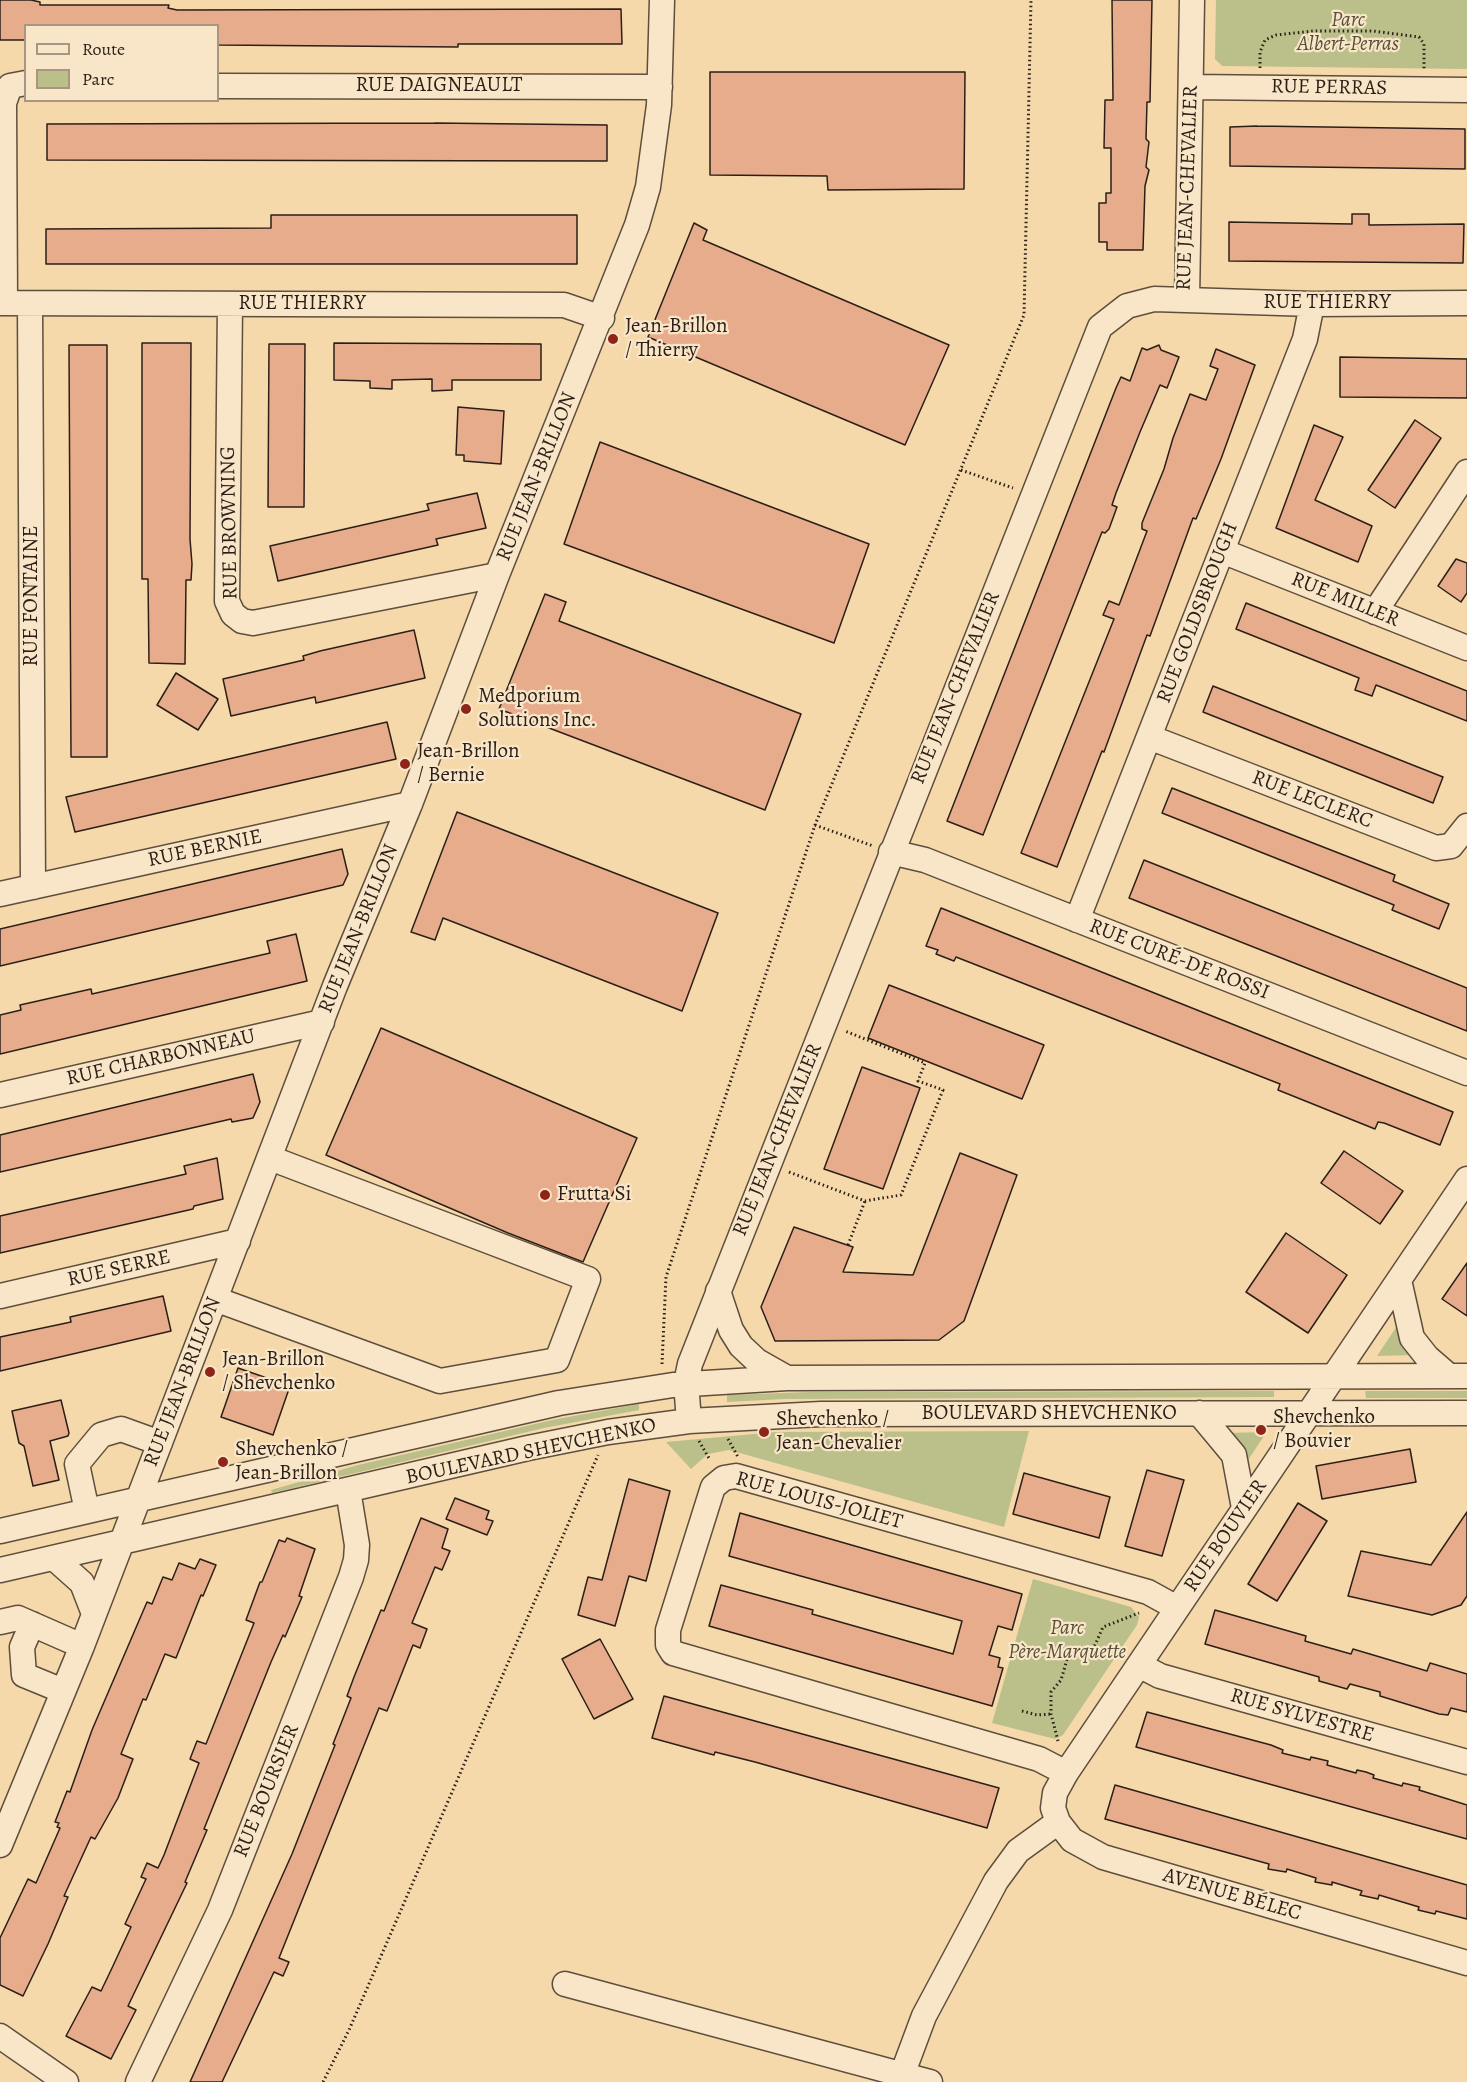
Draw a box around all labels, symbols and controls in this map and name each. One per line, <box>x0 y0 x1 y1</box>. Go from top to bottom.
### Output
park label: Parc Albert-Perras <box>1297 8 1399 58</box>
legend <box>24 24 219 102</box>
text: Route <box>82 37 125 61</box>
text: Parc <box>82 67 114 91</box>
street label: RUE DAIGNEAULT <box>356 73 522 99</box>
street label: RUE PERRAS <box>1271 74 1387 102</box>
street label: RUE JEAN-CHEVALIER <box>1172 85 1204 291</box>
street label: RUE THIERRY <box>1263 290 1391 316</box>
street label: RUE THIERRY <box>238 291 366 317</box>
place label: Jean-Brillon / Thierry <box>625 314 728 364</box>
marker: Jean-Brillon / Thierry <box>606 332 620 346</box>
street label: RUE JEAN-BRILLON <box>492 389 582 565</box>
street label: RUE BROWNING <box>216 446 244 600</box>
street label: RUE GOLDSBROUGH <box>1152 519 1244 707</box>
street label: RUE FONTAINE <box>19 525 45 667</box>
street label: RUE MILLER <box>1287 567 1403 633</box>
street label: RUE JEAN-CHEVALIER <box>906 588 1006 788</box>
place label: Medporium Solutions Inc. <box>478 684 597 734</box>
marker: Medporium Solutions Inc. <box>459 702 473 716</box>
place label: Jean-Brillon / Bernie <box>417 739 520 789</box>
marker: Jean-Brillon / Bernie <box>398 757 412 771</box>
street label: RUE LECLERC <box>1248 765 1376 835</box>
street label: RUE BERNIE <box>146 825 264 873</box>
street label: RUE JEAN-BRILLON <box>314 841 404 1017</box>
street label: RUE CURÉ-DE ROSSI <box>1085 914 1273 1006</box>
street label: RUE CHARBONNEAU <box>64 1024 258 1092</box>
street label: RUE JEAN-CHEVALIER <box>728 1040 828 1240</box>
place label: Frutta Si <box>557 1182 631 1208</box>
marker: Frutta Si <box>538 1188 552 1202</box>
street label: RUE SERRE <box>65 1245 173 1293</box>
street label: RUE JEAN-BRILLON <box>139 1294 227 1470</box>
place label: Jean-Brillon / Shevchenko <box>222 1347 335 1397</box>
marker: Jean-Brillon / Shevchenko <box>203 1365 217 1379</box>
street label: BOULEVARD SHEVCHENKO <box>921 1401 1177 1427</box>
place label: Shevchenko / Bouvier <box>1273 1405 1375 1455</box>
place label: Shevchenko / Jean-Chevalier <box>776 1407 902 1457</box>
street label: BOULEVARD SHEVCHENKO <box>404 1413 658 1491</box>
marker: Shevchenko / Bouvier <box>1254 1423 1268 1437</box>
marker: Shevchenko / Jean-Chevalier <box>757 1425 771 1439</box>
place label: Shevchenko / Jean-Brillon <box>235 1437 348 1487</box>
marker: Shevchenko / Jean-Brillon <box>216 1455 230 1469</box>
street label: RUE LOUIS-JOLIET <box>733 1467 905 1535</box>
street label: RUE BOUVIER <box>1179 1475 1273 1597</box>
park label: Parc Père-Marquette <box>1008 1616 1126 1666</box>
street label: RUE SYLVESTRE <box>1227 1683 1377 1749</box>
street label: RUE BOURSIER <box>229 1721 305 1861</box>
street label: AVENUE BÉLEC <box>1160 1863 1304 1927</box>

